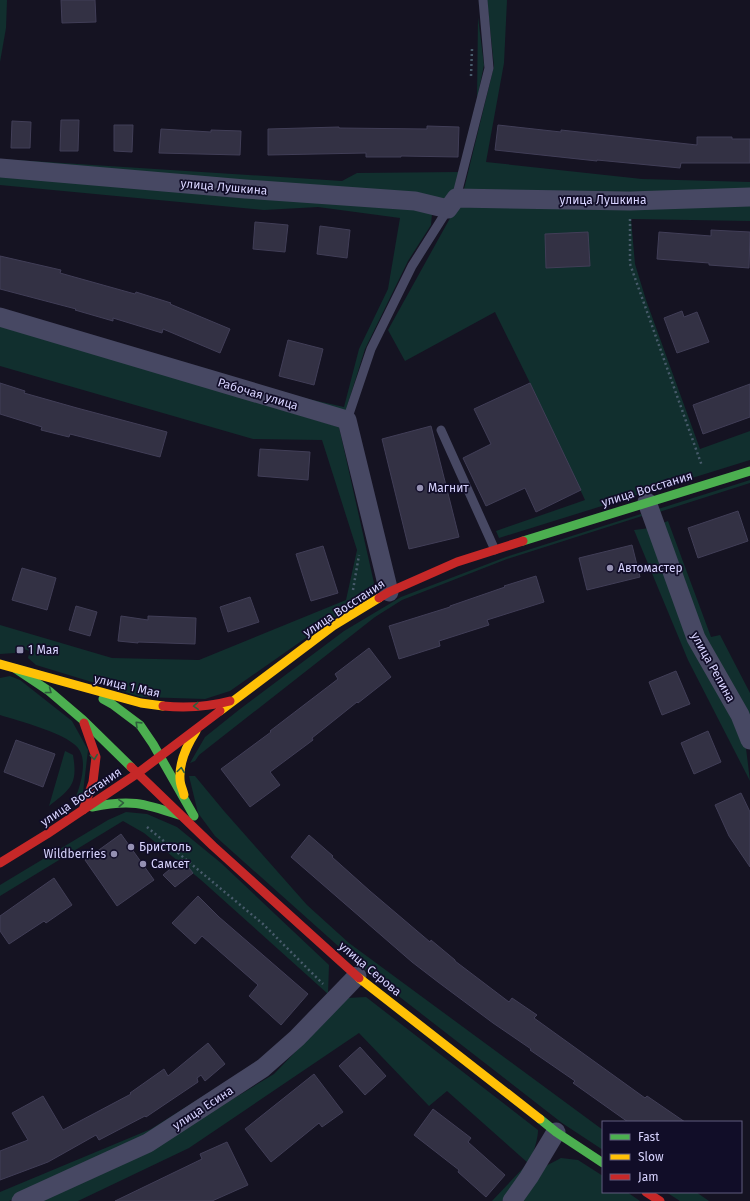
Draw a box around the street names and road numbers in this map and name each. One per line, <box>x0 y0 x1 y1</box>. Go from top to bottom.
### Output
street label: улица Лушкина <box>180 176 268 198</box>
street label: улица Лушкина <box>559 193 647 207</box>
street label: Рабочая улица <box>216 375 300 413</box>
street label: улица Восстания <box>600 468 694 510</box>
street label: улица Восстания <box>301 576 387 640</box>
street label: улица Репина <box>688 630 738 704</box>
street label: улица 1 Мая <box>93 672 161 700</box>
street label: улица Восстания <box>38 765 124 829</box>
street label: улица Серова <box>336 939 404 999</box>
street label: улица Есина <box>170 1083 236 1133</box>

